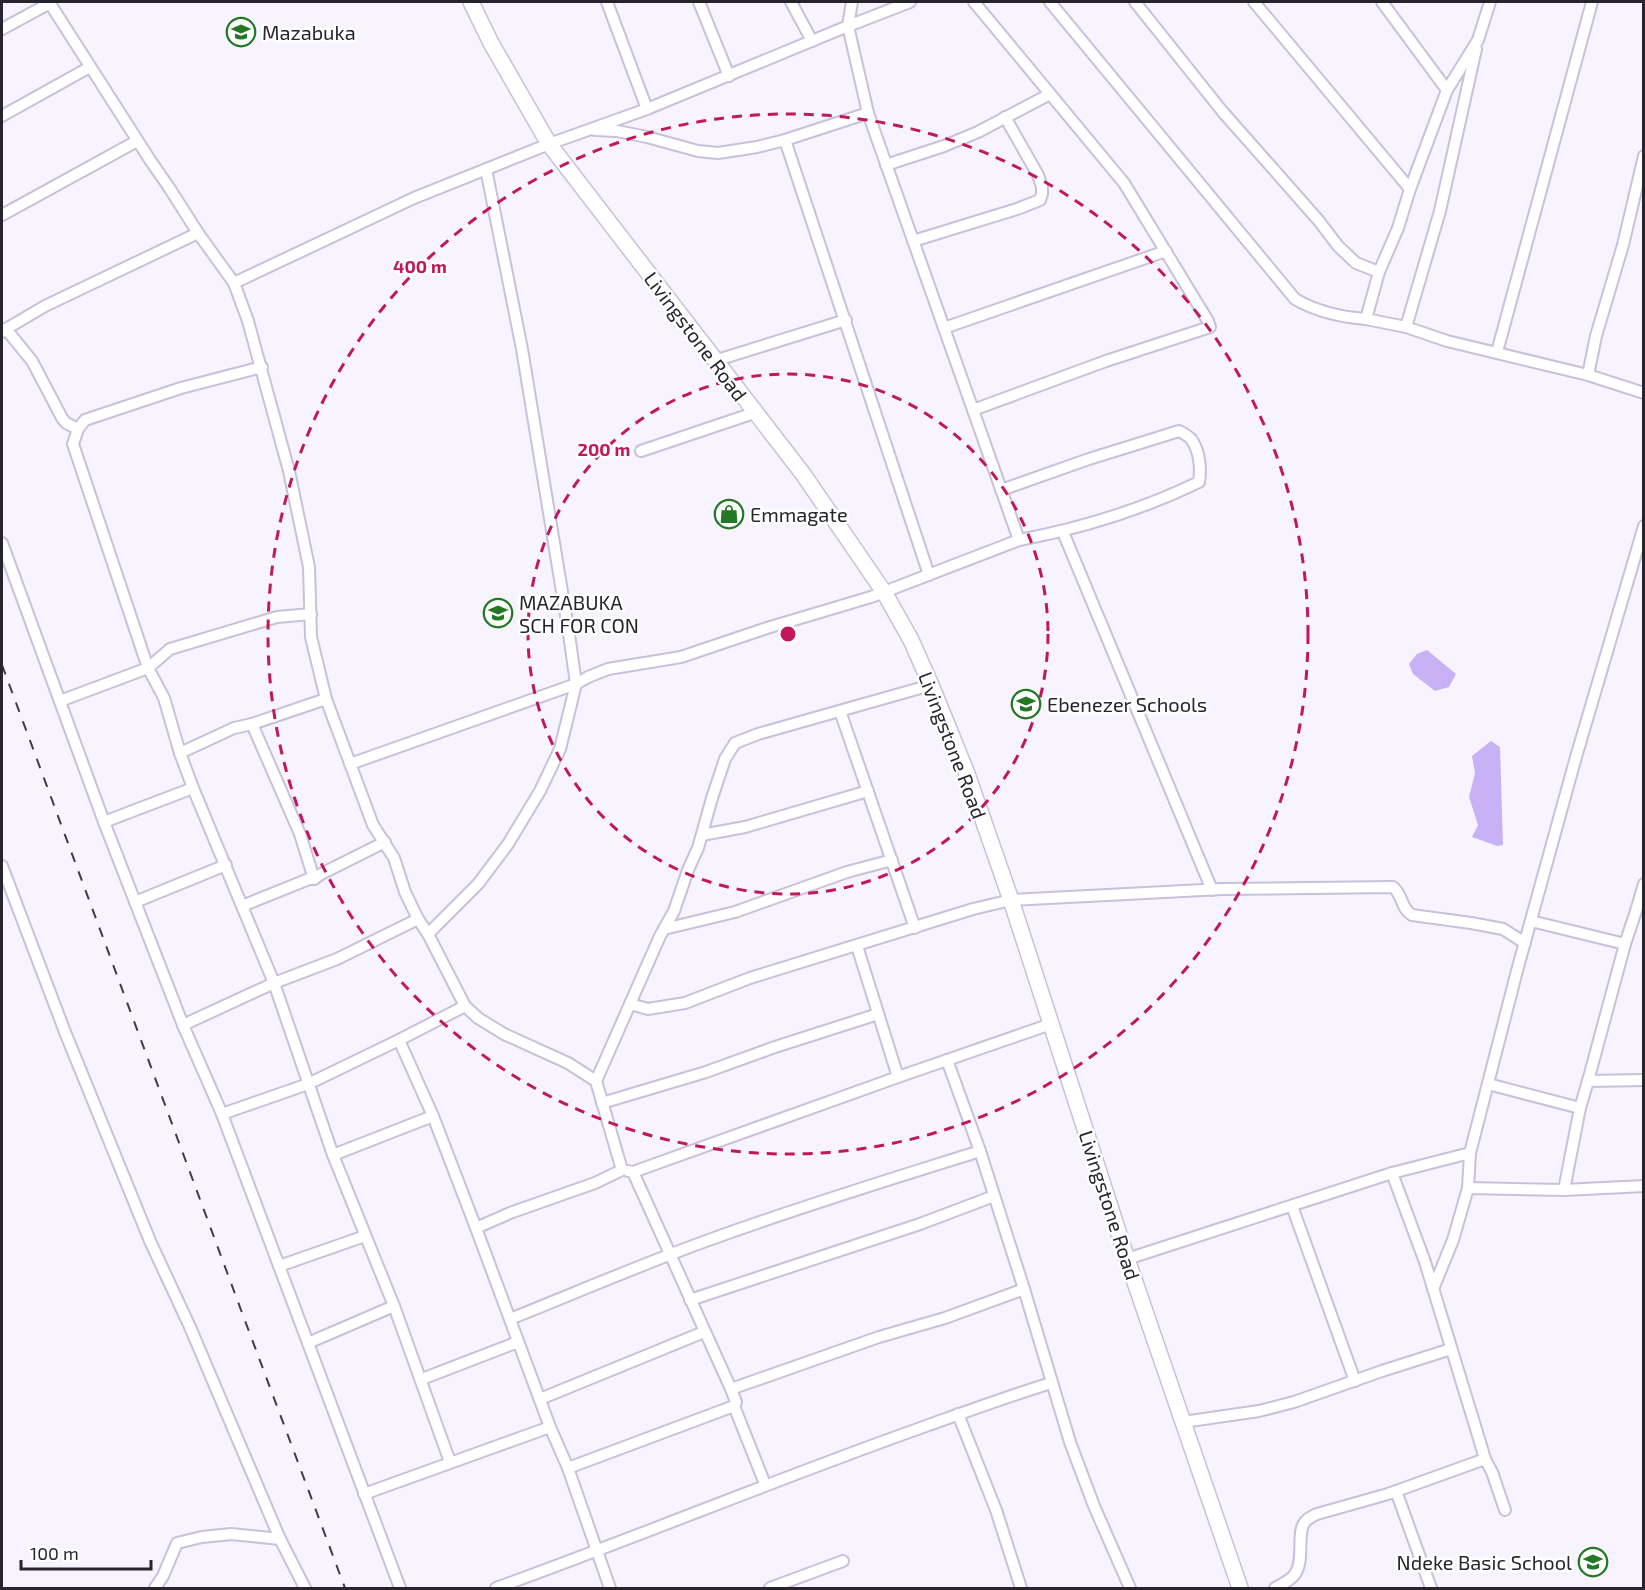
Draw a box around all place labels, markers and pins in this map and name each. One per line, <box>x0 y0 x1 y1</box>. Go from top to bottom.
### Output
school or university icon: Mazabuka <box>225 16 257 48</box>
place label: Mazabuka <box>262 20 356 44</box>
shop icon: Emmagate <box>713 498 745 530</box>
place label: Emmagate <box>750 502 848 526</box>
place label: MAZABUKA SCH FOR CON <box>519 590 639 637</box>
school or university icon: MAZABUKA SCH FOR CON <box>482 597 514 629</box>
centre of rings <box>778 624 798 644</box>
school or university icon: Ebenezer Schools <box>1010 688 1042 720</box>
place label: Ebenezer Schools <box>1047 692 1207 716</box>
school or university icon: Ndeke Basic School <box>1577 1546 1609 1578</box>
place label: Ndeke Basic School <box>1397 1550 1572 1574</box>

